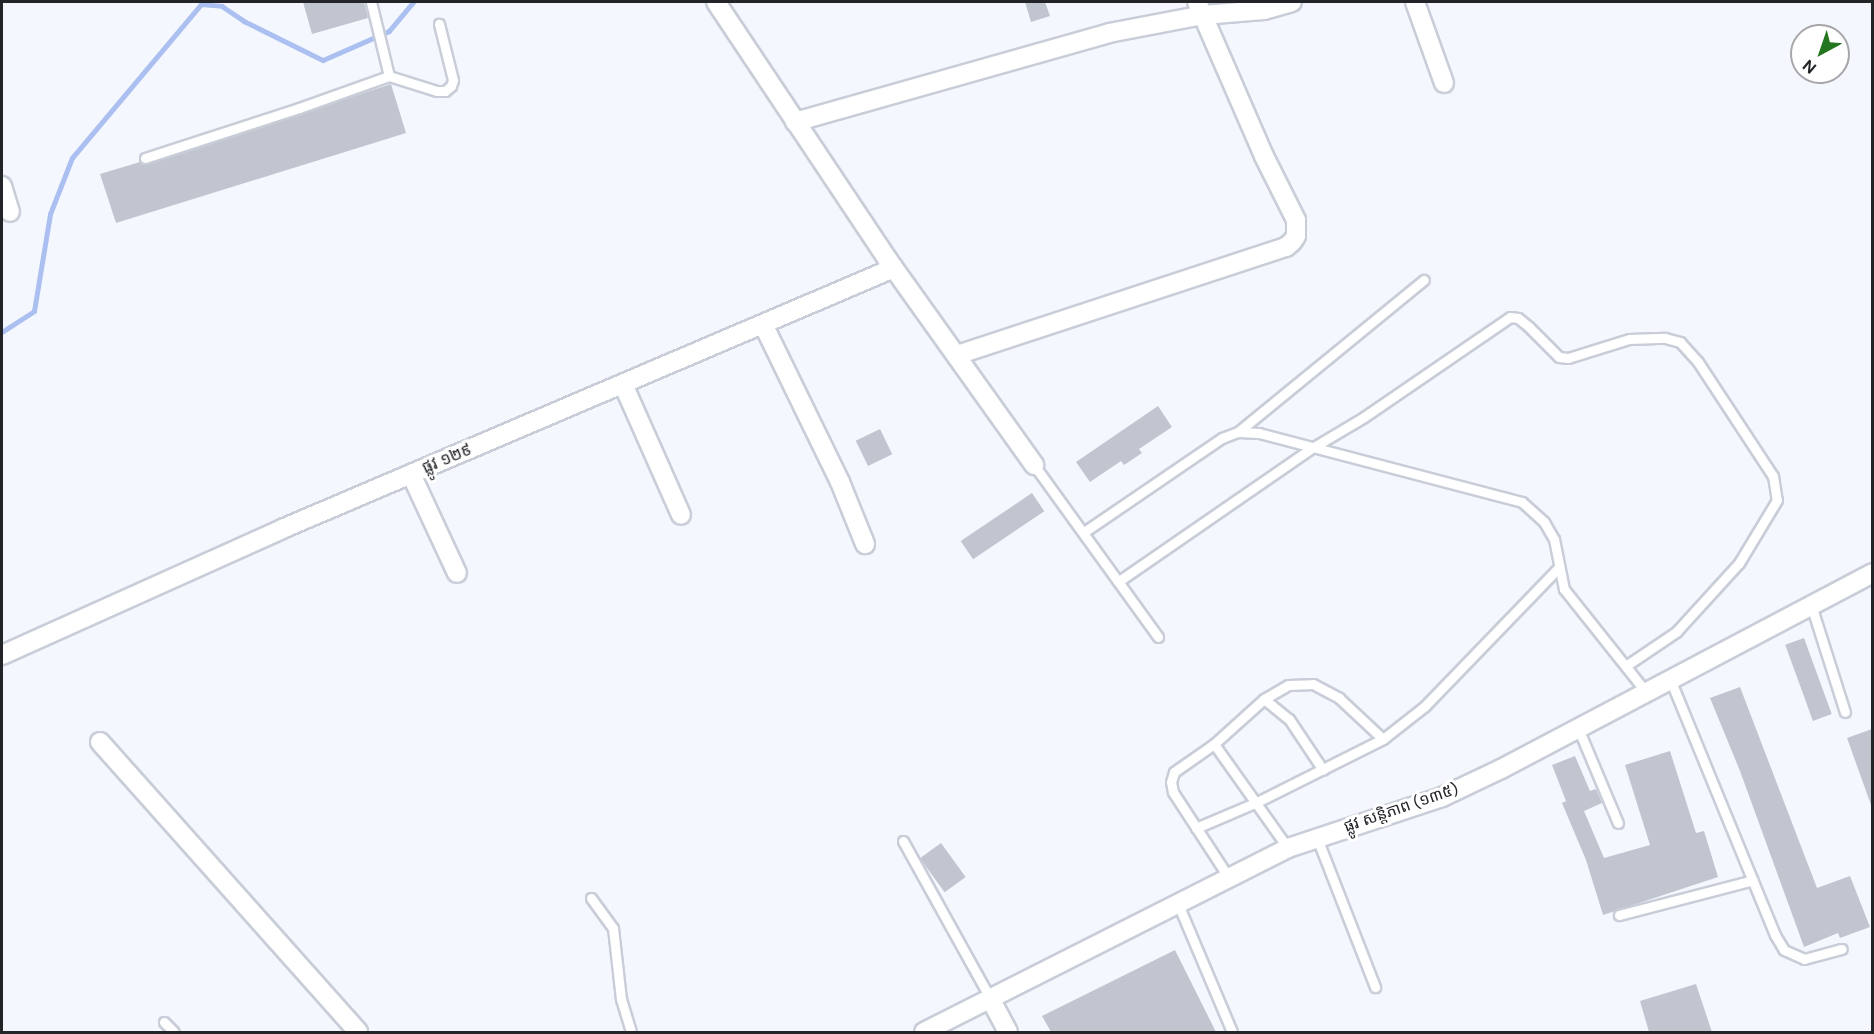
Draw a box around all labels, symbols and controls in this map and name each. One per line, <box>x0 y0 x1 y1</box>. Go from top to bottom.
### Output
north arrow <box>1790 24 1850 84</box>
text: N <box>1798 55 1821 78</box>
street label: ផ្លូវ ១២៩ <box>419 440 475 478</box>
street label: ផ្លូវ សន្តិភាព (១៣៥) <box>1341 779 1461 837</box>

